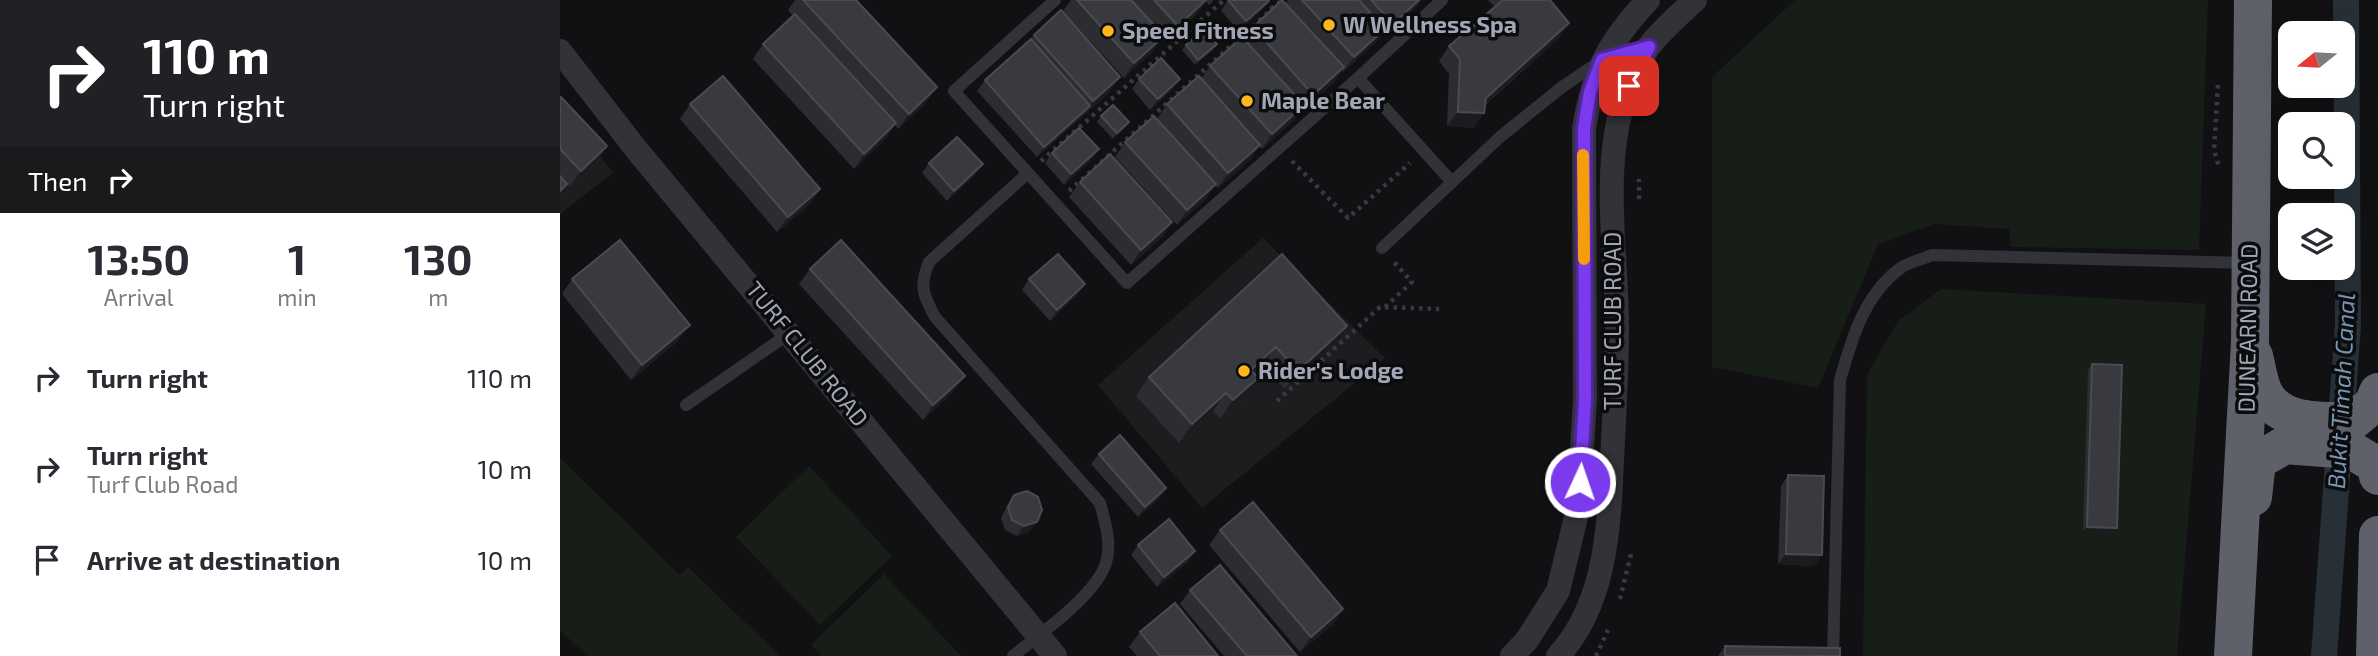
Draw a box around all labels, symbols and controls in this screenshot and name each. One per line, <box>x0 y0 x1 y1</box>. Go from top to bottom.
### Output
place label: W Wellness Spa <box>1343 10 1517 38</box>
place label: Speed Fitness <box>1122 16 1274 44</box>
marker: W Wellness Spa <box>1321 17 1337 33</box>
north arrow <box>2278 21 2356 98</box>
map controls <box>2278 21 2355 280</box>
marker: Speed Fitness <box>1100 23 1116 39</box>
text: 110 m <box>143 25 270 84</box>
icon: right <box>28 28 119 119</box>
pin <box>1599 56 1659 116</box>
icon: arrive <box>1610 67 1648 105</box>
text: Turn right <box>143 85 285 123</box>
place label: Maple Bear <box>1261 86 1385 114</box>
marker: Maple Bear <box>1239 93 1255 109</box>
button: search <box>2278 112 2355 189</box>
icon: right <box>101 161 139 199</box>
text: Then <box>28 165 87 196</box>
button: layers <box>2278 203 2355 280</box>
street label: TURF CLUB ROAD <box>1598 232 1626 410</box>
text: 13:50 <box>87 233 190 283</box>
text: 1 <box>288 233 306 283</box>
text: 130 <box>404 233 473 283</box>
street label: DUNEARN ROAD <box>2232 243 2262 413</box>
street label: TURF CLUB ROAD <box>741 275 875 431</box>
text: Arrival <box>104 283 174 311</box>
text: min <box>277 283 317 311</box>
text: m <box>428 283 448 311</box>
water label: Bukit Timah Canal <box>2321 292 2360 490</box>
place label: Rider's Lodge <box>1258 356 1404 384</box>
icon: right <box>28 359 66 397</box>
text: Turn right <box>87 362 208 393</box>
text: 110 m <box>467 362 532 393</box>
marker: Rider's Lodge <box>1236 363 1252 379</box>
text: Turn right <box>87 439 208 470</box>
position arrow <box>1543 445 1617 519</box>
icon: right <box>28 450 66 488</box>
text: 10 m <box>477 453 532 484</box>
text: Turf Club Road <box>87 470 238 498</box>
icon: arrive <box>28 541 66 579</box>
text: Arrive at destination <box>87 544 340 575</box>
text: 10 m <box>477 544 532 575</box>

